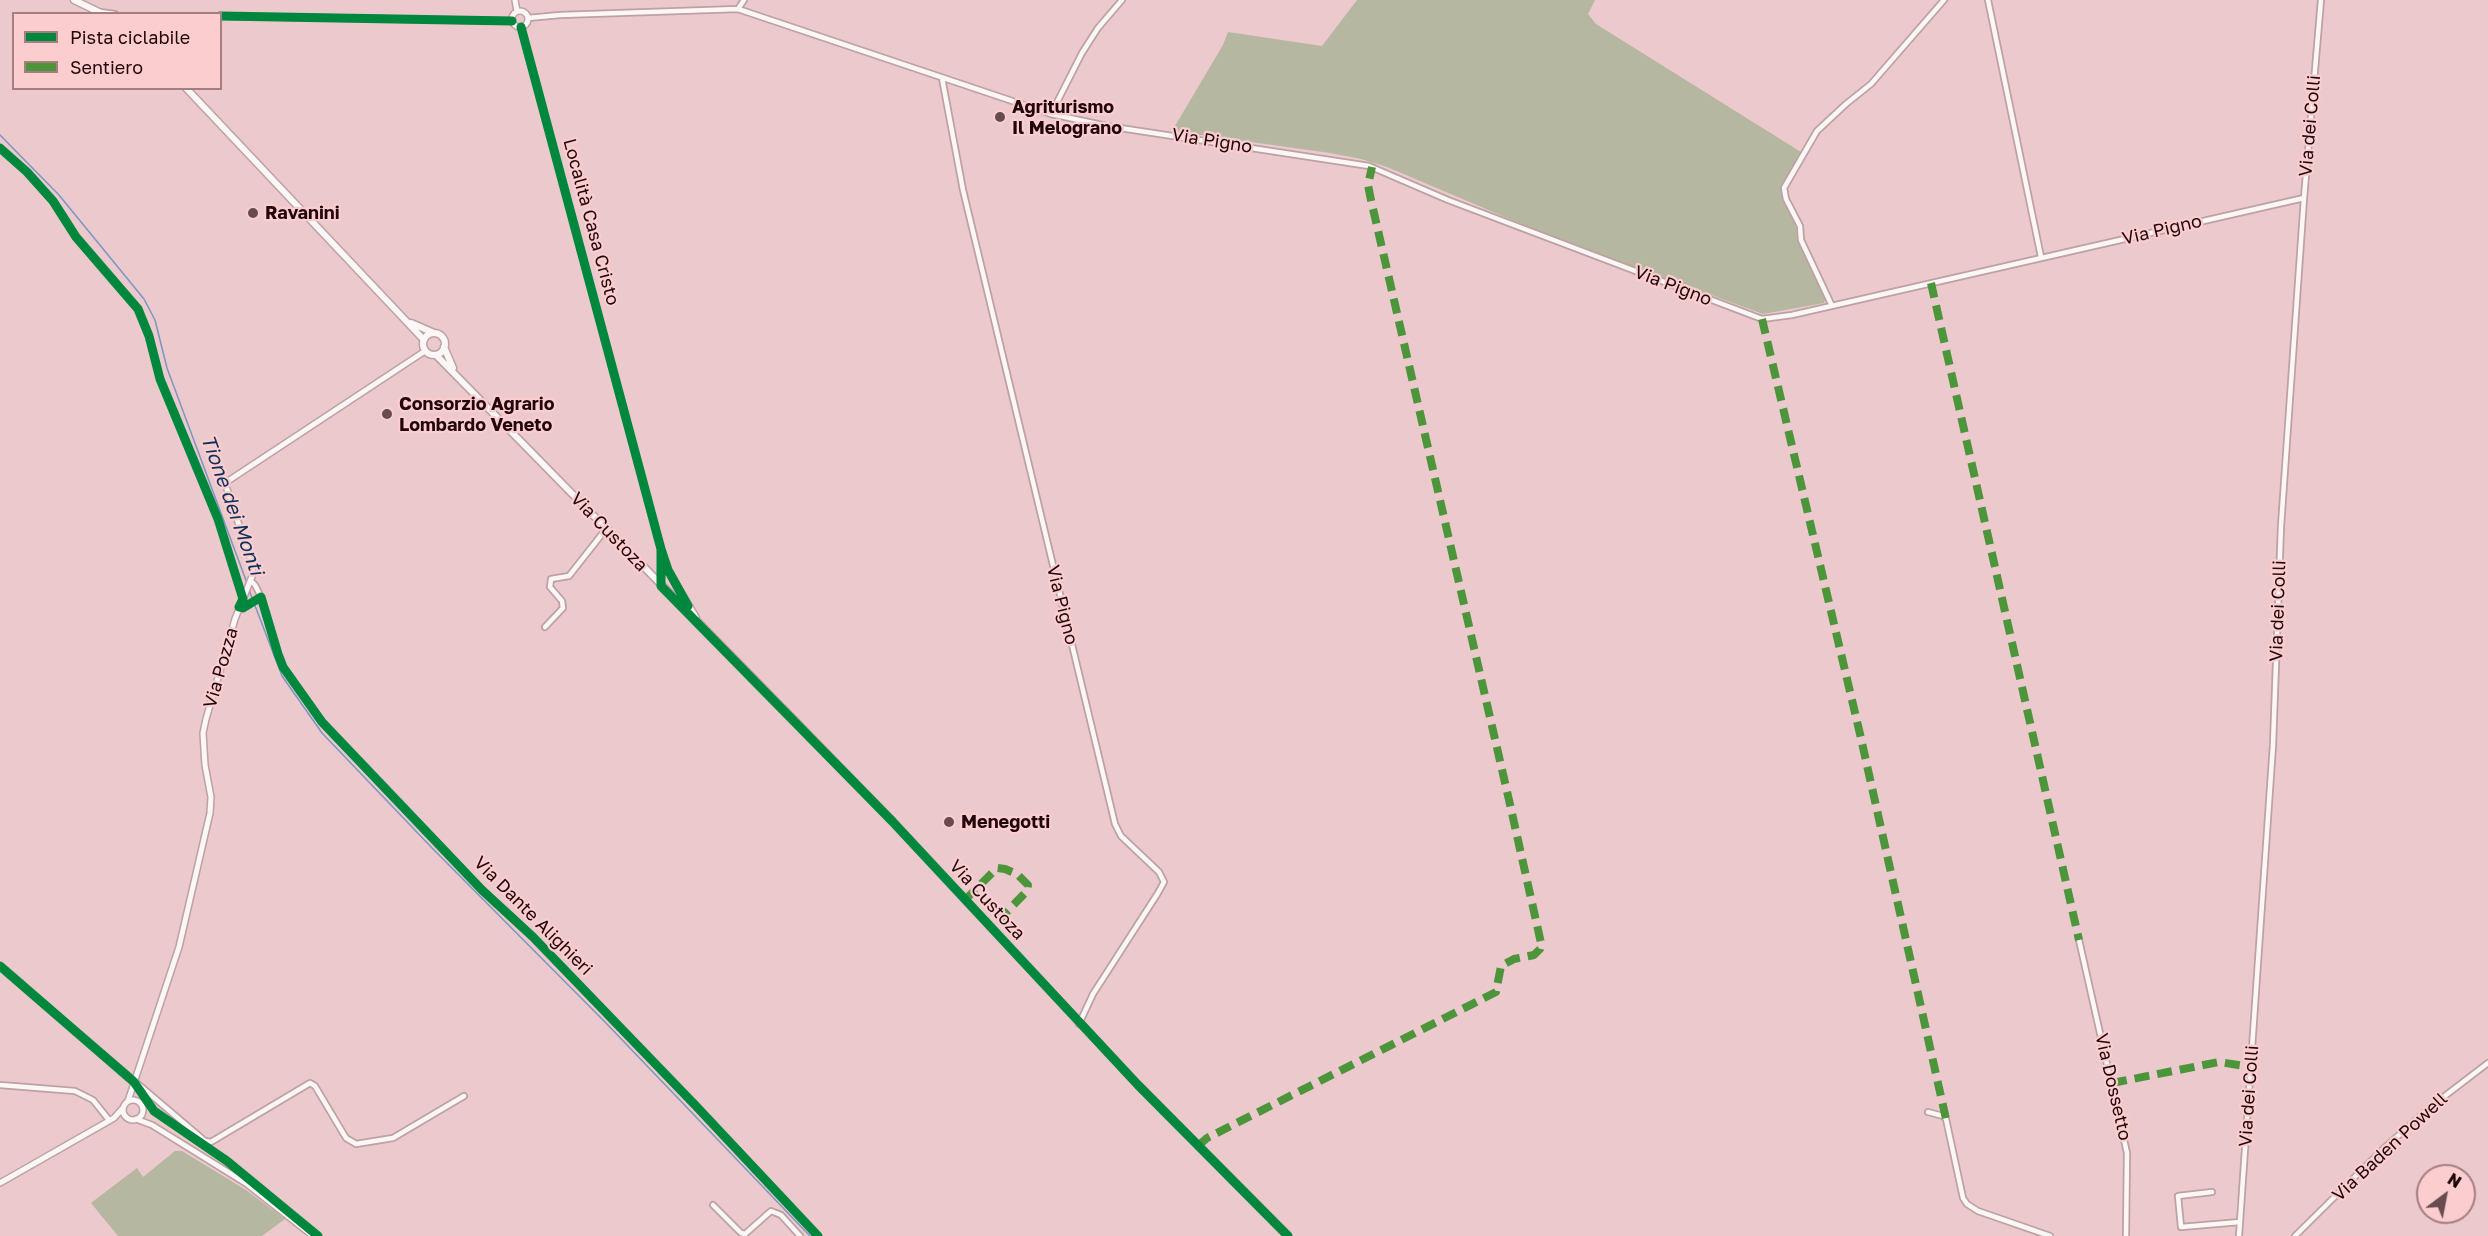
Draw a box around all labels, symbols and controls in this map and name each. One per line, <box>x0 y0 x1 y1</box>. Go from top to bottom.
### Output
legend <box>12 12 222 90</box>
text: Pista ciclabile <box>70 26 190 48</box>
text: Sentiero <box>70 56 143 78</box>
street label: Via dei Colli <box>2295 74 2325 178</box>
place label: Agriturismo Il Melograno <box>1012 96 1122 138</box>
marker: Agriturismo Il Melograno <box>993 110 1007 124</box>
street label: Via Pigno <box>1170 124 1254 158</box>
street label: Località Casa Cristo <box>558 136 624 308</box>
place label: Ravanini <box>265 202 340 224</box>
marker: Ravanini <box>246 206 260 220</box>
street label: Via Pigno <box>2120 210 2204 250</box>
street label: Via Pigno <box>1631 261 1715 311</box>
place label: Consorzio Agrario Lombardo Veneto <box>399 393 555 436</box>
marker: Consorzio Agrario Lombardo Veneto <box>380 407 394 421</box>
water label: Tione dei Monti <box>195 432 269 578</box>
street label: Via Custoza <box>566 488 652 576</box>
street label: Via dei Colli <box>2265 560 2291 662</box>
street label: Via Pigno <box>1042 563 1082 647</box>
street label: Via Pozza <box>199 625 243 711</box>
place label: Menegotti <box>961 811 1050 833</box>
marker: Menegotti <box>942 815 956 829</box>
street label: Via Dante Alighieri <box>469 852 597 980</box>
street label: Via Custoza <box>944 855 1030 945</box>
street label: Via Dossetto <box>2090 1031 2136 1143</box>
street label: Via dei Colli <box>2235 1044 2263 1148</box>
street label: Via Baden Powell <box>2328 1088 2452 1206</box>
north arrow <box>2416 1164 2476 1224</box>
text: N <box>2444 1169 2465 1192</box>

